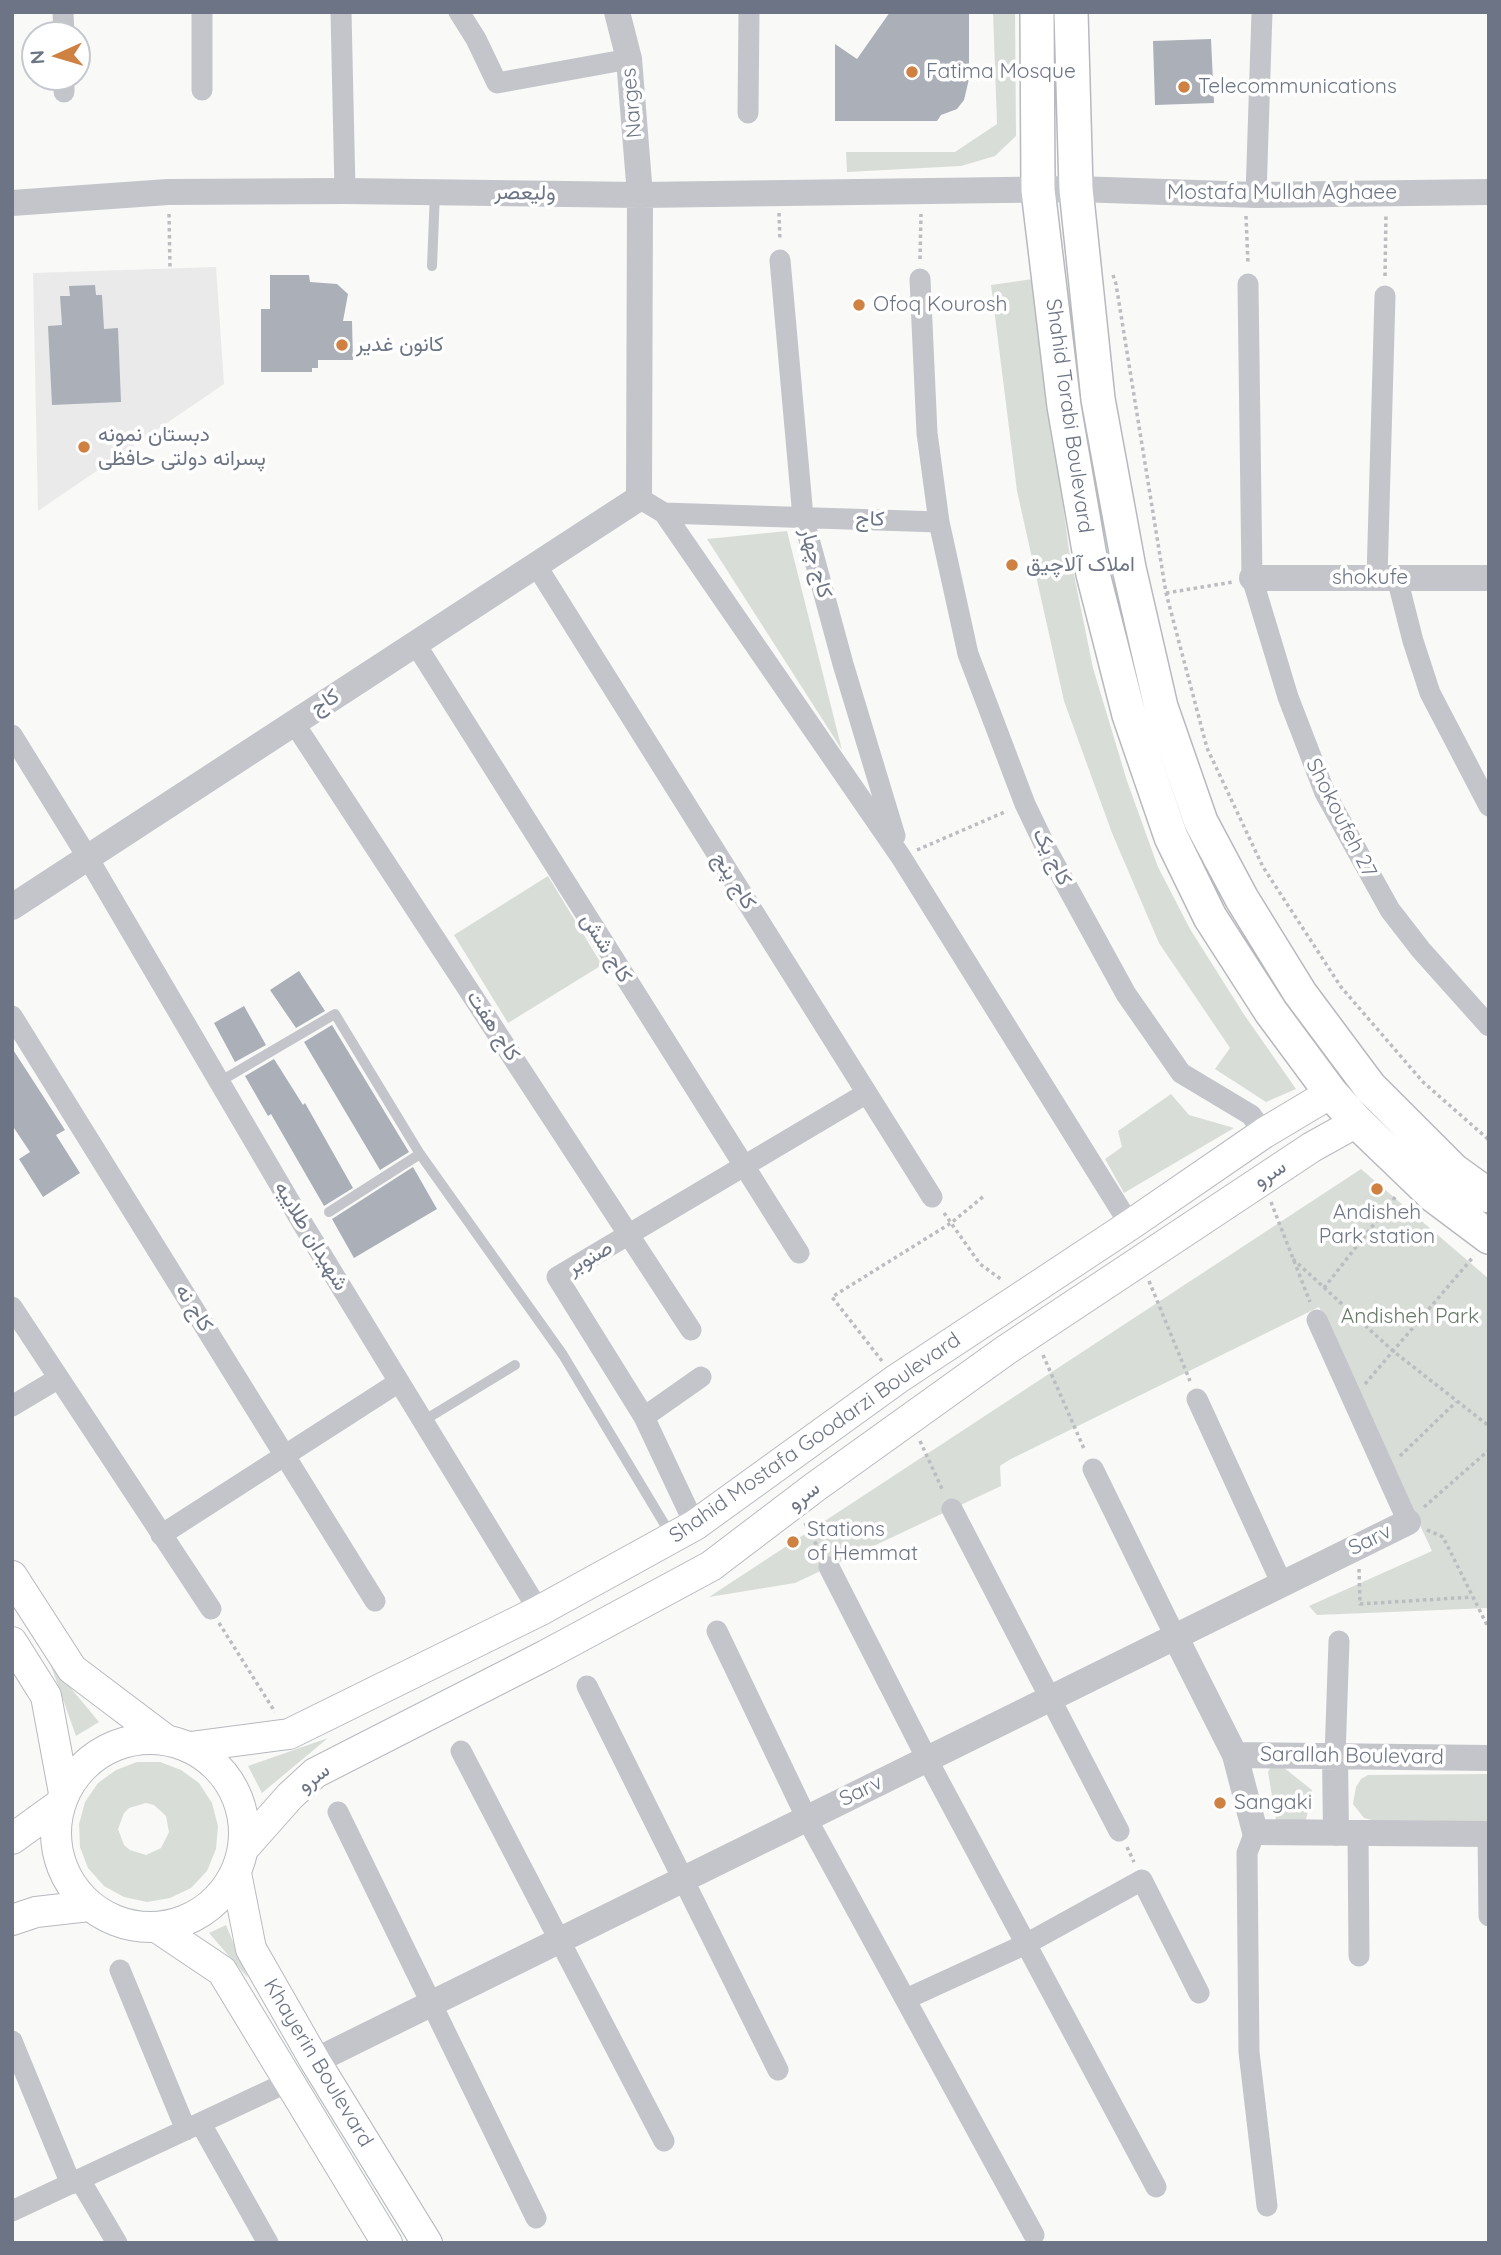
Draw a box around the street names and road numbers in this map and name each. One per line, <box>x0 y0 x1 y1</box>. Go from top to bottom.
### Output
street label: Narges <box>616 67 648 139</box>
street label: ولیعصر <box>494 180 556 206</box>
street label: Mostafa Mullah Aghaee <box>1167 180 1397 206</box>
street label: Shahid Torabi Boulevard <box>1040 297 1098 535</box>
street label: کاج <box>855 506 885 532</box>
street label: کاج چهار <box>795 525 837 601</box>
street label: shokufe <box>1332 565 1408 591</box>
street label: کاج <box>306 684 344 720</box>
street label: Shokoufeh 27 <box>1300 754 1382 882</box>
street label: کاج یک <box>1027 824 1077 890</box>
street label: کاج پنج <box>707 848 761 914</box>
street label: کاج شش <box>575 909 637 987</box>
street label: کاج هفت <box>461 986 525 1066</box>
street label: سرو <box>1249 1154 1291 1194</box>
street label: شهیدان طلاییه <box>269 1177 353 1295</box>
street label: صنوبر <box>563 1235 617 1281</box>
street label: کاج نه <box>170 1279 218 1337</box>
street label: Shahid Mostafa Goodarzi Boulevard <box>665 1327 965 1549</box>
street label: سرو <box>783 1476 825 1516</box>
street label: Sarv <box>1344 1519 1396 1561</box>
street label: Sarallah Boulevard <box>1260 1742 1444 1770</box>
street label: سرو <box>293 1758 335 1798</box>
street label: Sarv <box>835 1770 887 1812</box>
street label: Khayerin Boulevard <box>258 1974 378 2152</box>

